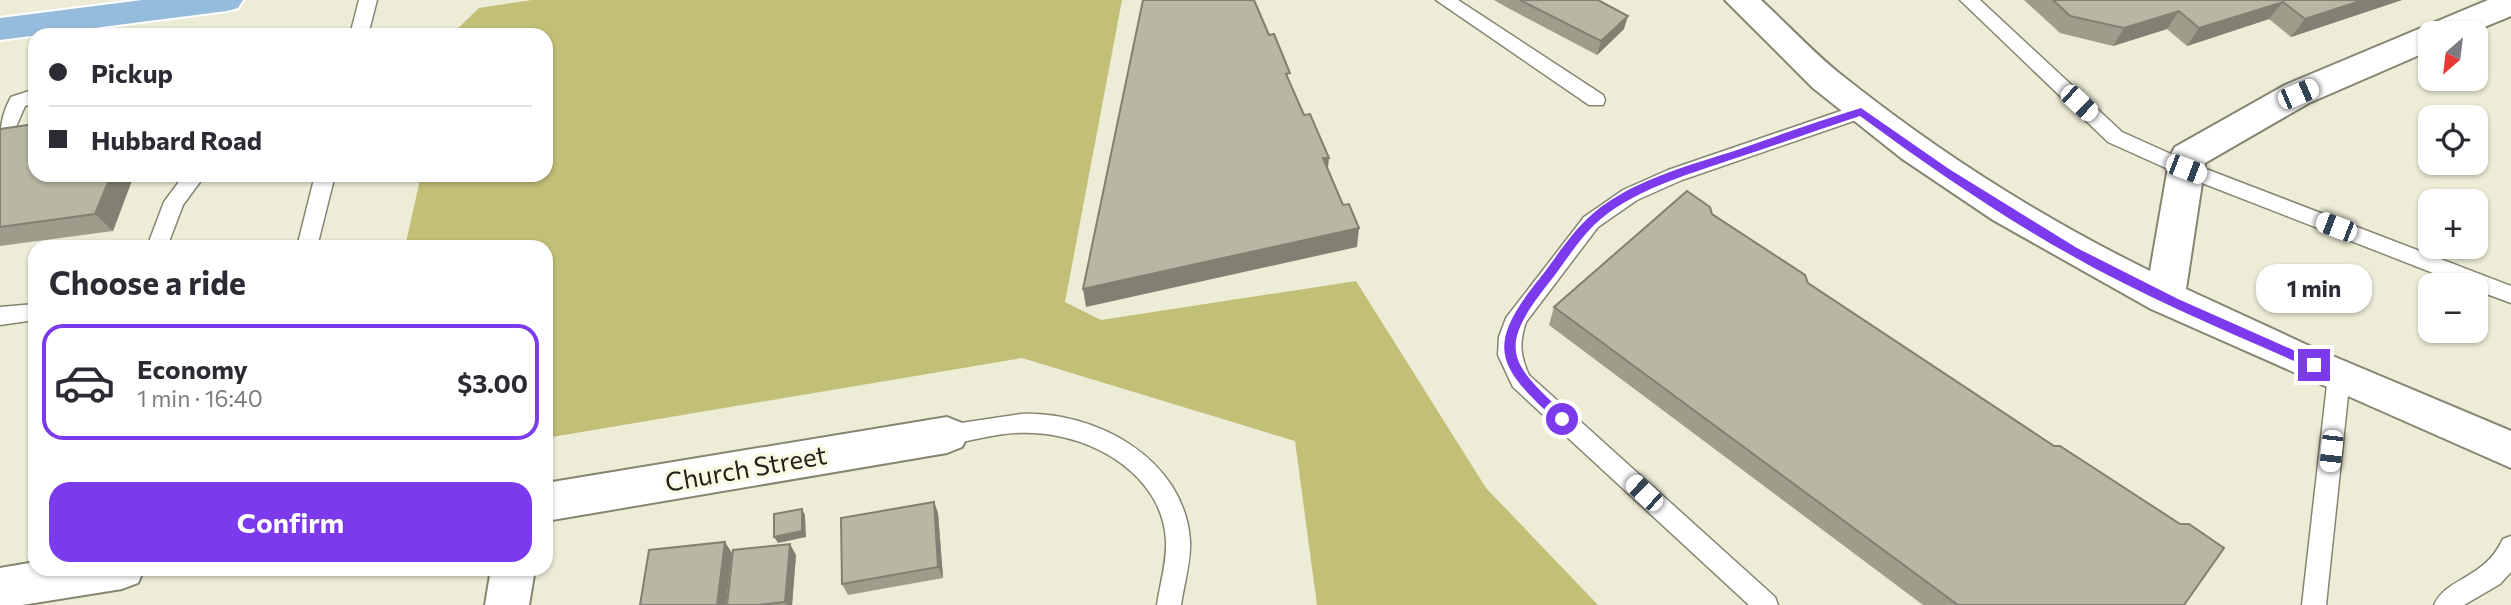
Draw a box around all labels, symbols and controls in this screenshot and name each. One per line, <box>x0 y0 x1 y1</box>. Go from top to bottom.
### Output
north arrow <box>2418 21 2488 91</box>
map controls <box>2418 21 2488 343</box>
text: Pickup <box>91 57 173 88</box>
car <box>2275 76 2322 112</box>
car <box>2057 81 2102 125</box>
button: locate <box>2418 105 2488 175</box>
text: Hubbard Road <box>91 124 262 155</box>
car <box>2163 152 2210 186</box>
button: + <box>2418 189 2488 259</box>
car <box>2313 210 2360 244</box>
text: Choose a ride <box>49 262 246 302</box>
callout: 1 min <box>2256 264 2372 312</box>
button: − <box>2418 273 2488 343</box>
text: 1 min <box>2287 274 2341 302</box>
route end <box>2298 349 2330 381</box>
icon: car <box>53 351 116 414</box>
text: Economy <box>137 353 248 384</box>
text: $3.00 <box>457 367 528 398</box>
text: 1 min · 16:40 <box>137 384 263 412</box>
route start <box>1546 403 1578 435</box>
car <box>2319 429 2344 473</box>
street label: Church Street <box>663 438 829 497</box>
car <box>1622 471 1667 515</box>
button: Confirm <box>49 482 532 562</box>

